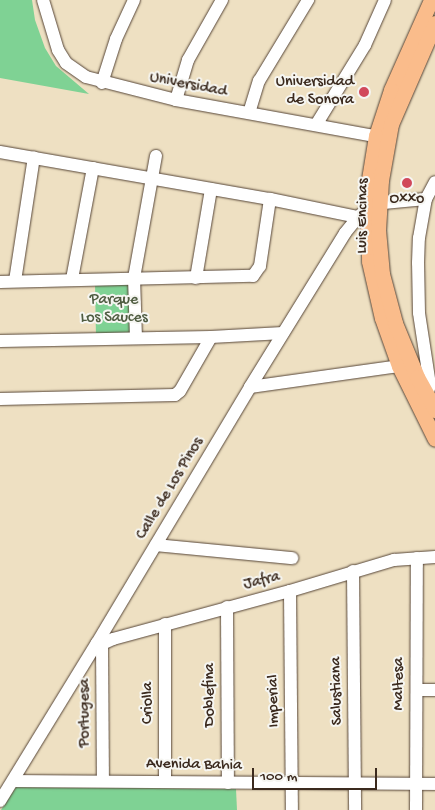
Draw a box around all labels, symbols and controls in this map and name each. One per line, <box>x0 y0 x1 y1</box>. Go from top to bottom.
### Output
street label: Universidad <box>148 69 228 103</box>
place label: Universidad de Sonora <box>276 73 354 111</box>
marker: Universidad de Sonora <box>358 86 370 98</box>
marker: Oxxo <box>401 177 413 189</box>
street label: Luis Encinas <box>354 178 374 254</box>
place label: Oxxo <box>390 190 424 210</box>
park label: Parque Los Sauces <box>80 291 148 329</box>
street label: Calle de Los Pinos <box>133 434 209 544</box>
street label: Jafra <box>242 568 282 596</box>
street label: Salustiana <box>328 657 348 725</box>
street label: Maltesa <box>390 657 410 711</box>
street label: Doblefina <box>201 663 221 727</box>
street label: Imperial <box>265 674 285 728</box>
street label: Portugesa <box>76 679 96 747</box>
street label: Criolla <box>139 682 159 724</box>
street label: Avenida Bahia <box>146 756 242 776</box>
scale bar <box>255 758 380 790</box>
text: 100 m <box>260 768 297 786</box>

